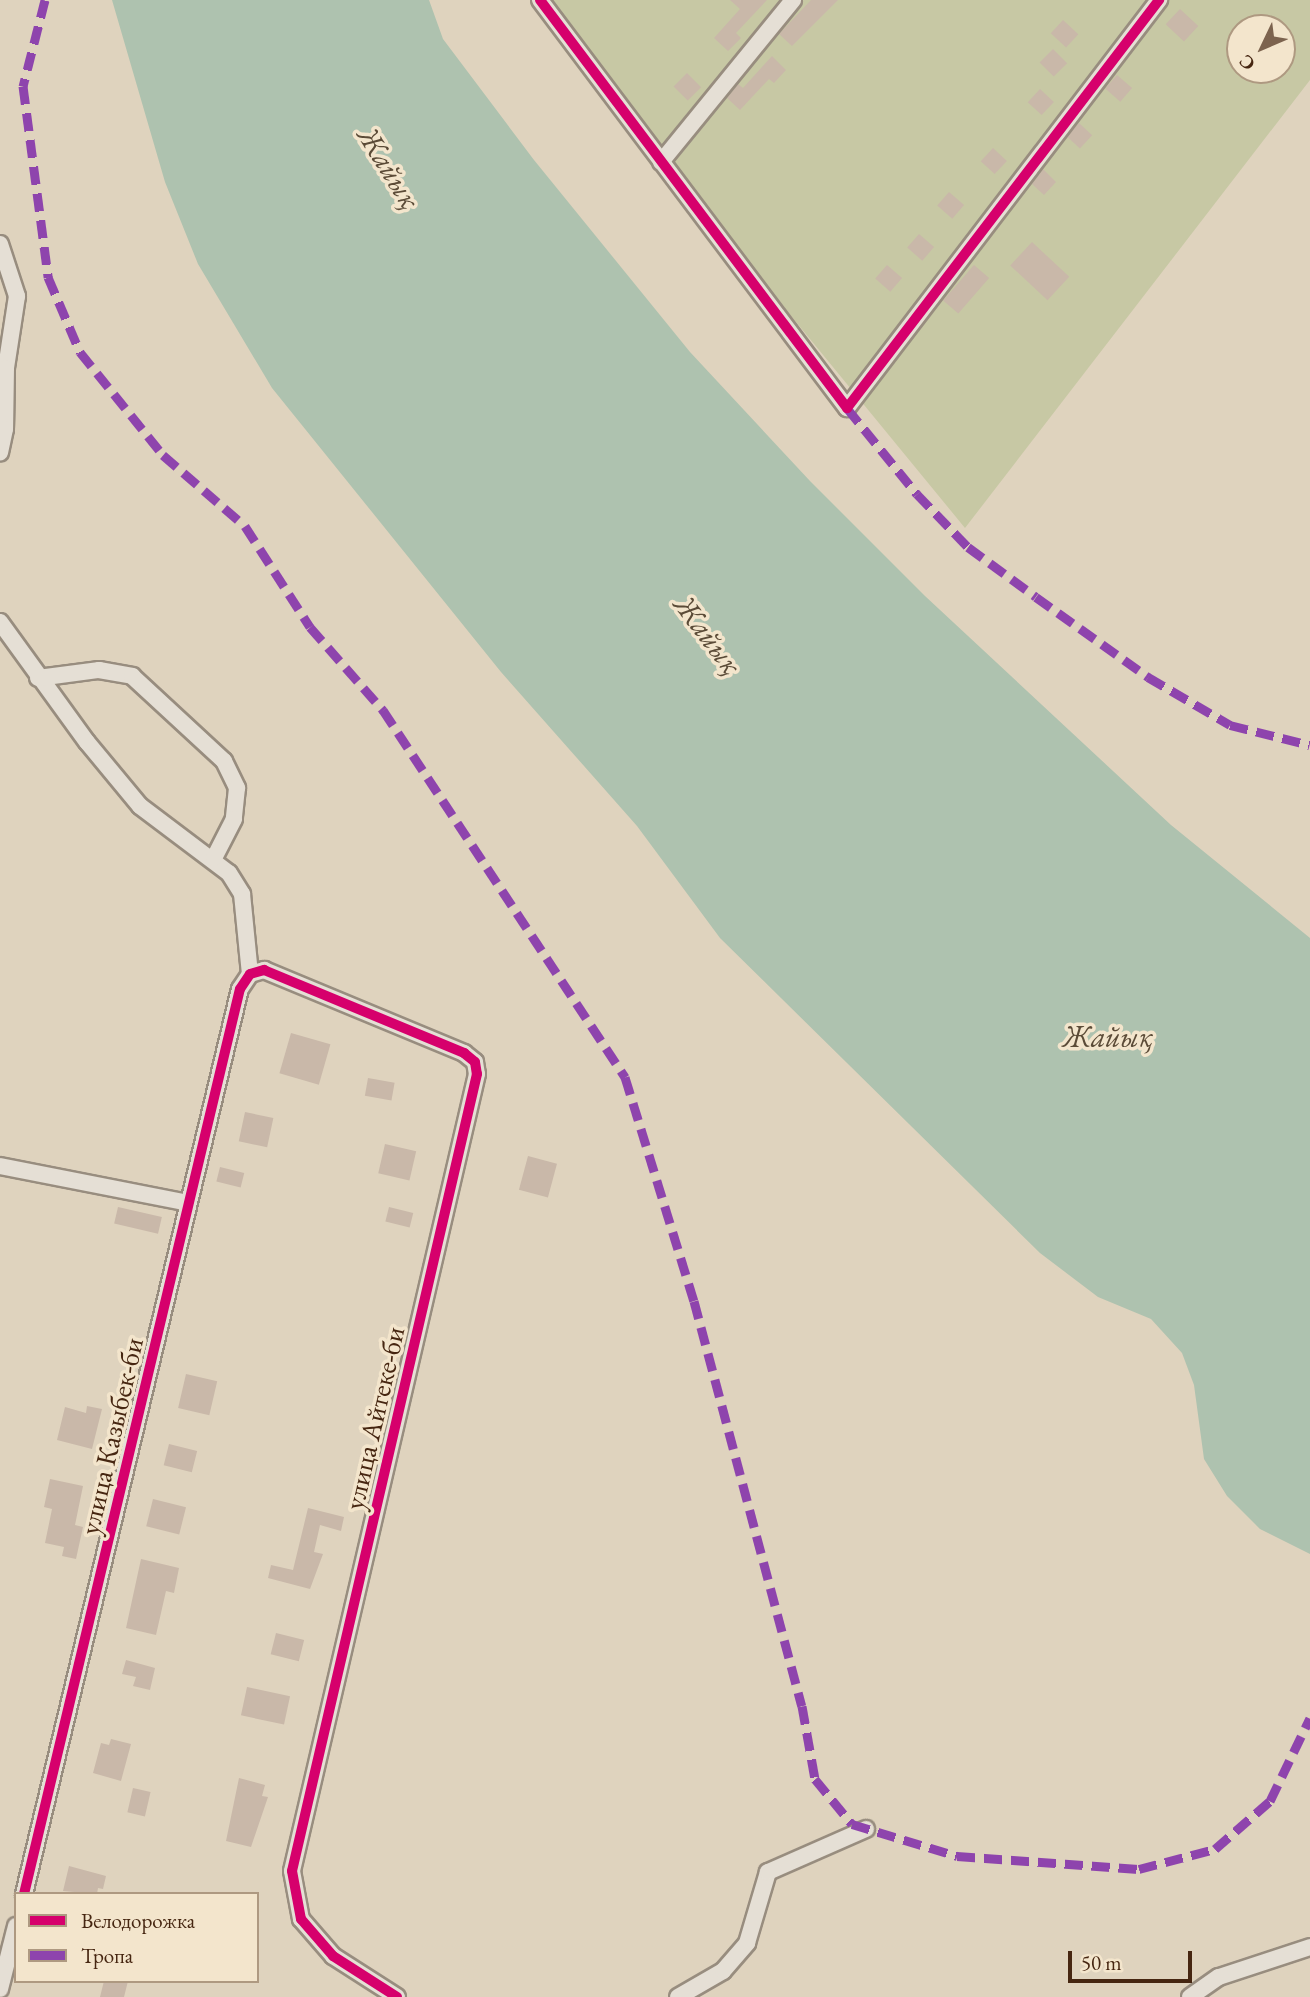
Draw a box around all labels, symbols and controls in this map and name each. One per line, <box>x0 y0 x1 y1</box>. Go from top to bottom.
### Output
north arrow <box>1226 14 1296 84</box>
text: С <box>1233 49 1261 76</box>
water label: Жайық <box>350 121 428 215</box>
water label: Жайық <box>667 588 749 682</box>
water label: Жайық <box>1063 1019 1153 1055</box>
street label: улица Айтеке-би <box>337 1323 411 1513</box>
street label: улица Казыбек-би <box>72 1334 150 1538</box>
legend <box>14 1892 259 1983</box>
text: Велодорожка <box>81 1907 195 1934</box>
scale bar <box>1072 1938 1196 1982</box>
text: Тропа <box>81 1942 133 1969</box>
text: 50 m <box>1081 1949 1122 1976</box>

